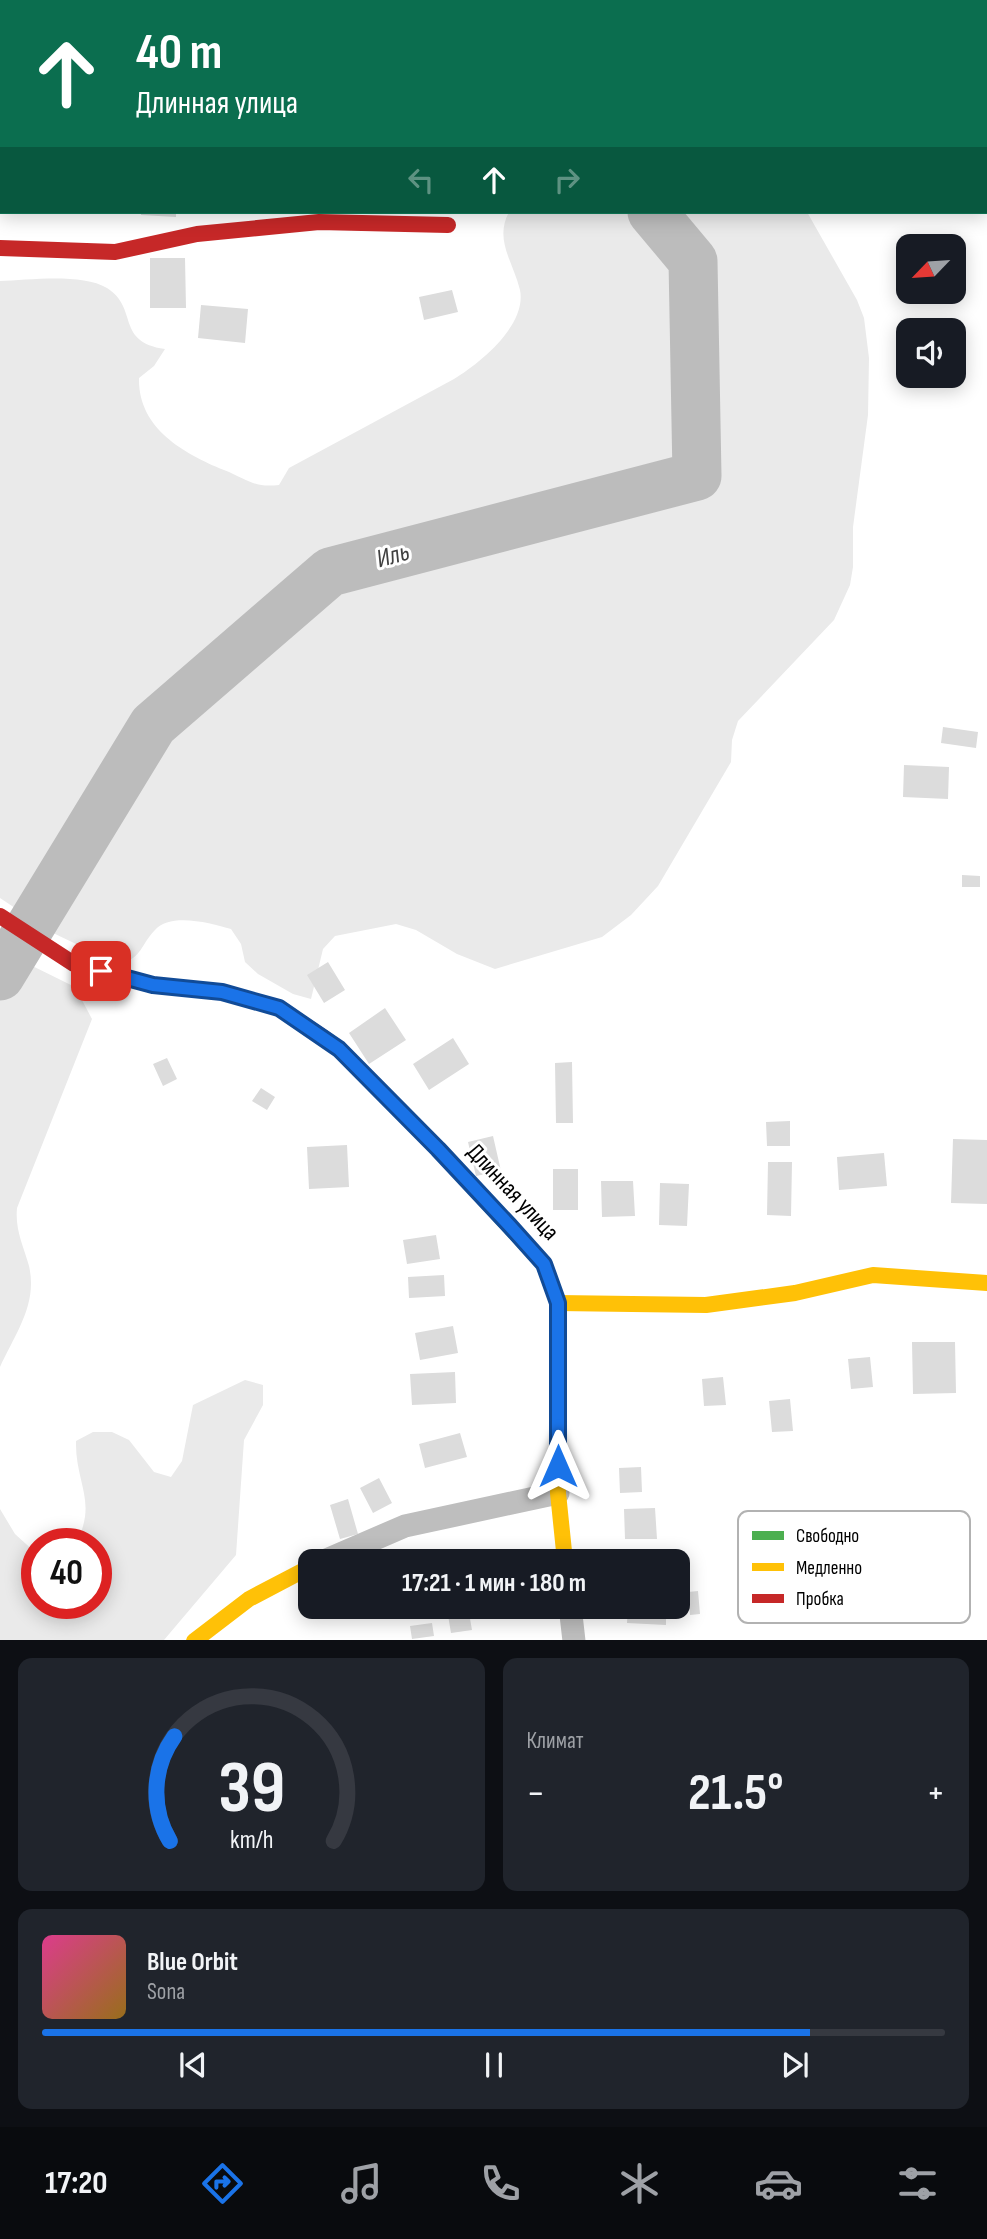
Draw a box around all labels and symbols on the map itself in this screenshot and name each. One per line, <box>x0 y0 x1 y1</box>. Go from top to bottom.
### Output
north arrow <box>896 234 966 304</box>
water label: Иль <box>373 537 413 575</box>
pin <box>71 941 131 1001</box>
street label: Длинная улица <box>461 1138 565 1246</box>
position arrow <box>521 1429 595 1503</box>
legend <box>738 1511 970 1623</box>
text: Свободно <box>796 1525 859 1548</box>
speed limit sign: 40 <box>21 1528 112 1619</box>
text: Медленно <box>796 1557 862 1580</box>
text: Пробка <box>796 1588 844 1611</box>

